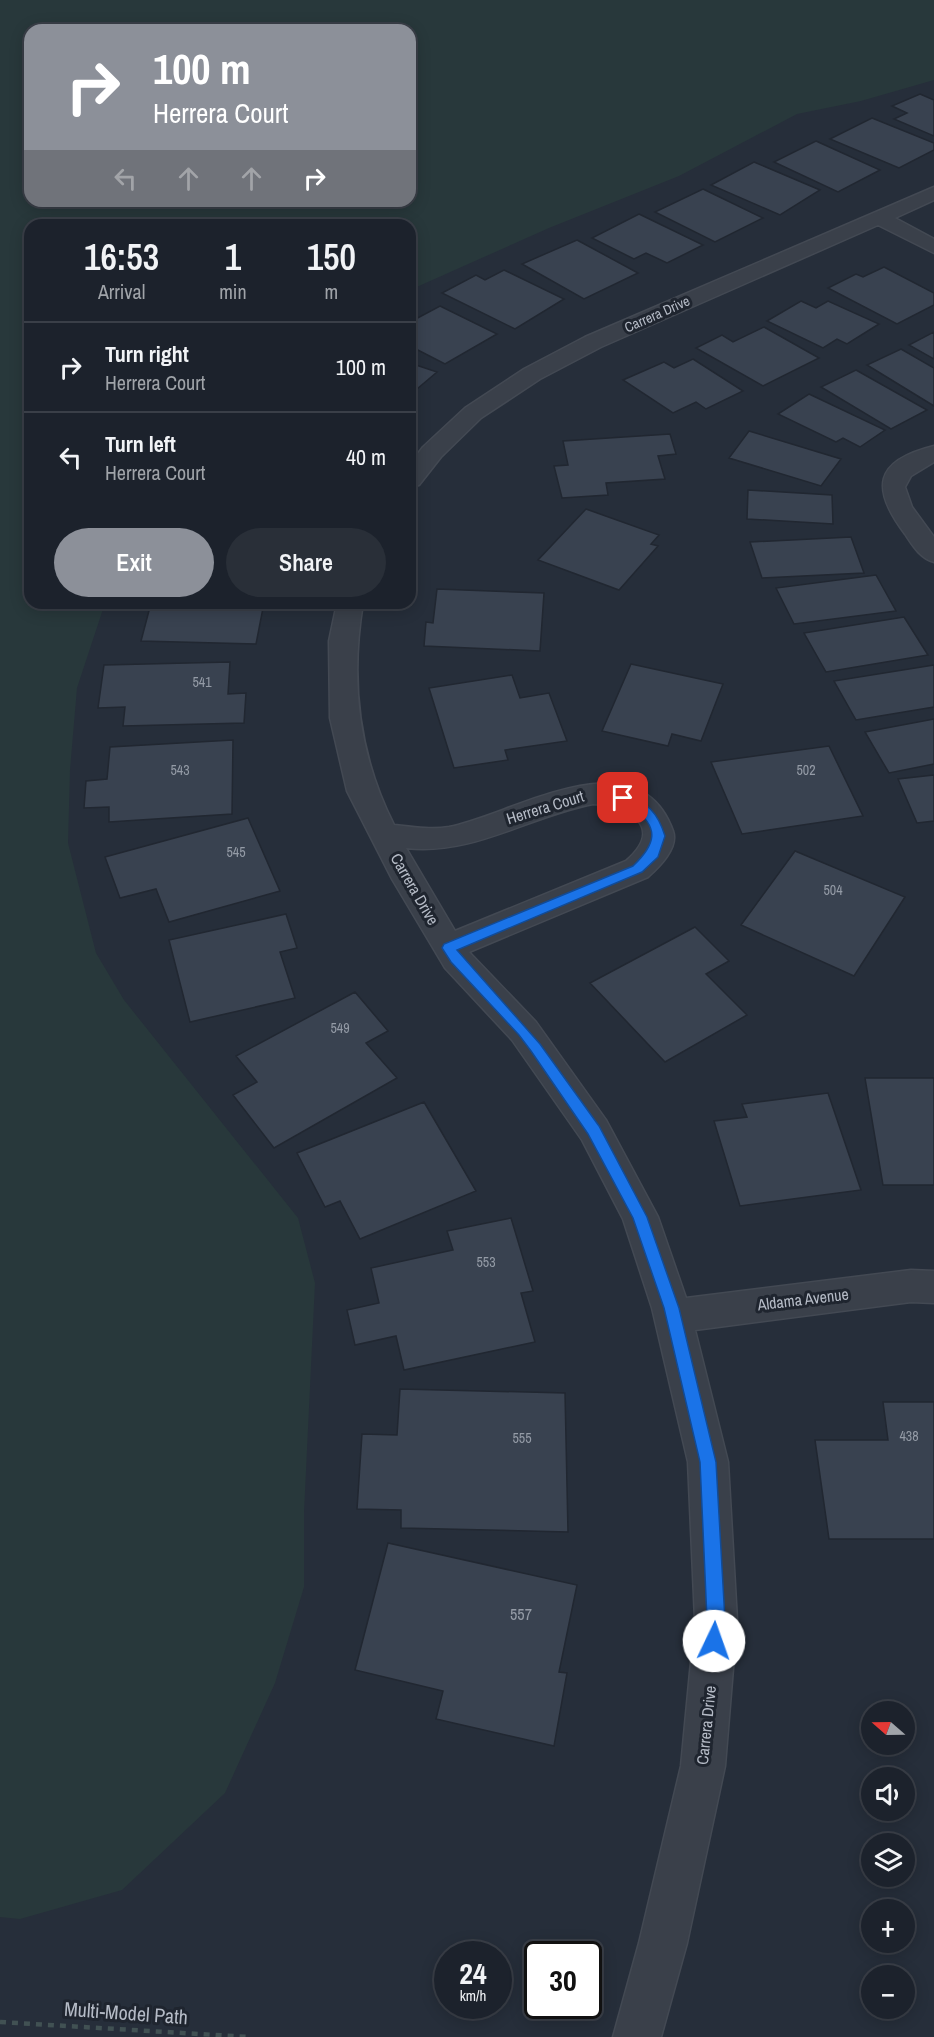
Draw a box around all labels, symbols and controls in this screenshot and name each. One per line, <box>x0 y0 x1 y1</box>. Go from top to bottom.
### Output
text: 100 m <box>153 41 251 97</box>
icon: right <box>54 48 132 126</box>
text: Herrera Court <box>153 95 288 131</box>
icon: left <box>109 162 142 195</box>
icon: ahead <box>172 162 205 195</box>
icon: ahead <box>235 162 268 195</box>
icon: right <box>298 162 331 195</box>
text: 16:53 <box>84 233 159 281</box>
text: 1 <box>225 233 241 281</box>
text: 150 <box>307 233 356 281</box>
text: Arrival <box>98 278 145 305</box>
text: min <box>219 278 247 305</box>
text: m <box>324 278 338 305</box>
street label: Carrera Drive <box>622 292 692 336</box>
text: Turn right <box>105 339 189 369</box>
icon: right <box>54 351 87 384</box>
text: 100 m <box>336 352 386 382</box>
text: Herrera Court <box>105 369 205 396</box>
text: Turn left <box>105 429 176 459</box>
icon: left <box>54 441 87 474</box>
text: 40 m <box>346 442 386 472</box>
text: Herrera Court <box>105 459 205 486</box>
button: Exit <box>54 528 214 597</box>
button: Share <box>226 528 386 597</box>
house number: 541 <box>192 673 212 691</box>
house number: 543 <box>170 761 190 779</box>
house number: 502 <box>796 761 816 779</box>
pin <box>597 772 648 823</box>
icon: arrive <box>606 781 639 814</box>
street label: Herrera Court <box>503 785 587 829</box>
house number: 545 <box>226 843 246 861</box>
street label: Carrera Drive <box>386 849 444 929</box>
house number: 504 <box>823 881 843 899</box>
house number: 549 <box>330 1019 350 1037</box>
house number: 553 <box>476 1253 496 1271</box>
street label: Aldama Avenue <box>755 1282 850 1316</box>
house number: 438 <box>899 1427 919 1445</box>
house number: 555 <box>512 1429 532 1447</box>
house number: 557 <box>510 1603 532 1625</box>
position arrow <box>682 1609 746 1673</box>
street label: Carrera Drive <box>691 1684 721 1766</box>
north arrow <box>861 1701 915 1755</box>
map controls <box>861 1701 915 2019</box>
button: sound <box>861 1767 915 1821</box>
button: layers <box>861 1833 915 1887</box>
button: + <box>861 1899 915 1953</box>
speed limit sign: 30 <box>524 1941 602 2019</box>
text: 24 <box>459 1953 487 1993</box>
button: − <box>861 1965 915 2019</box>
text: km/h <box>460 1985 486 2006</box>
street label: Multi-Model Path <box>63 1995 189 2030</box>

